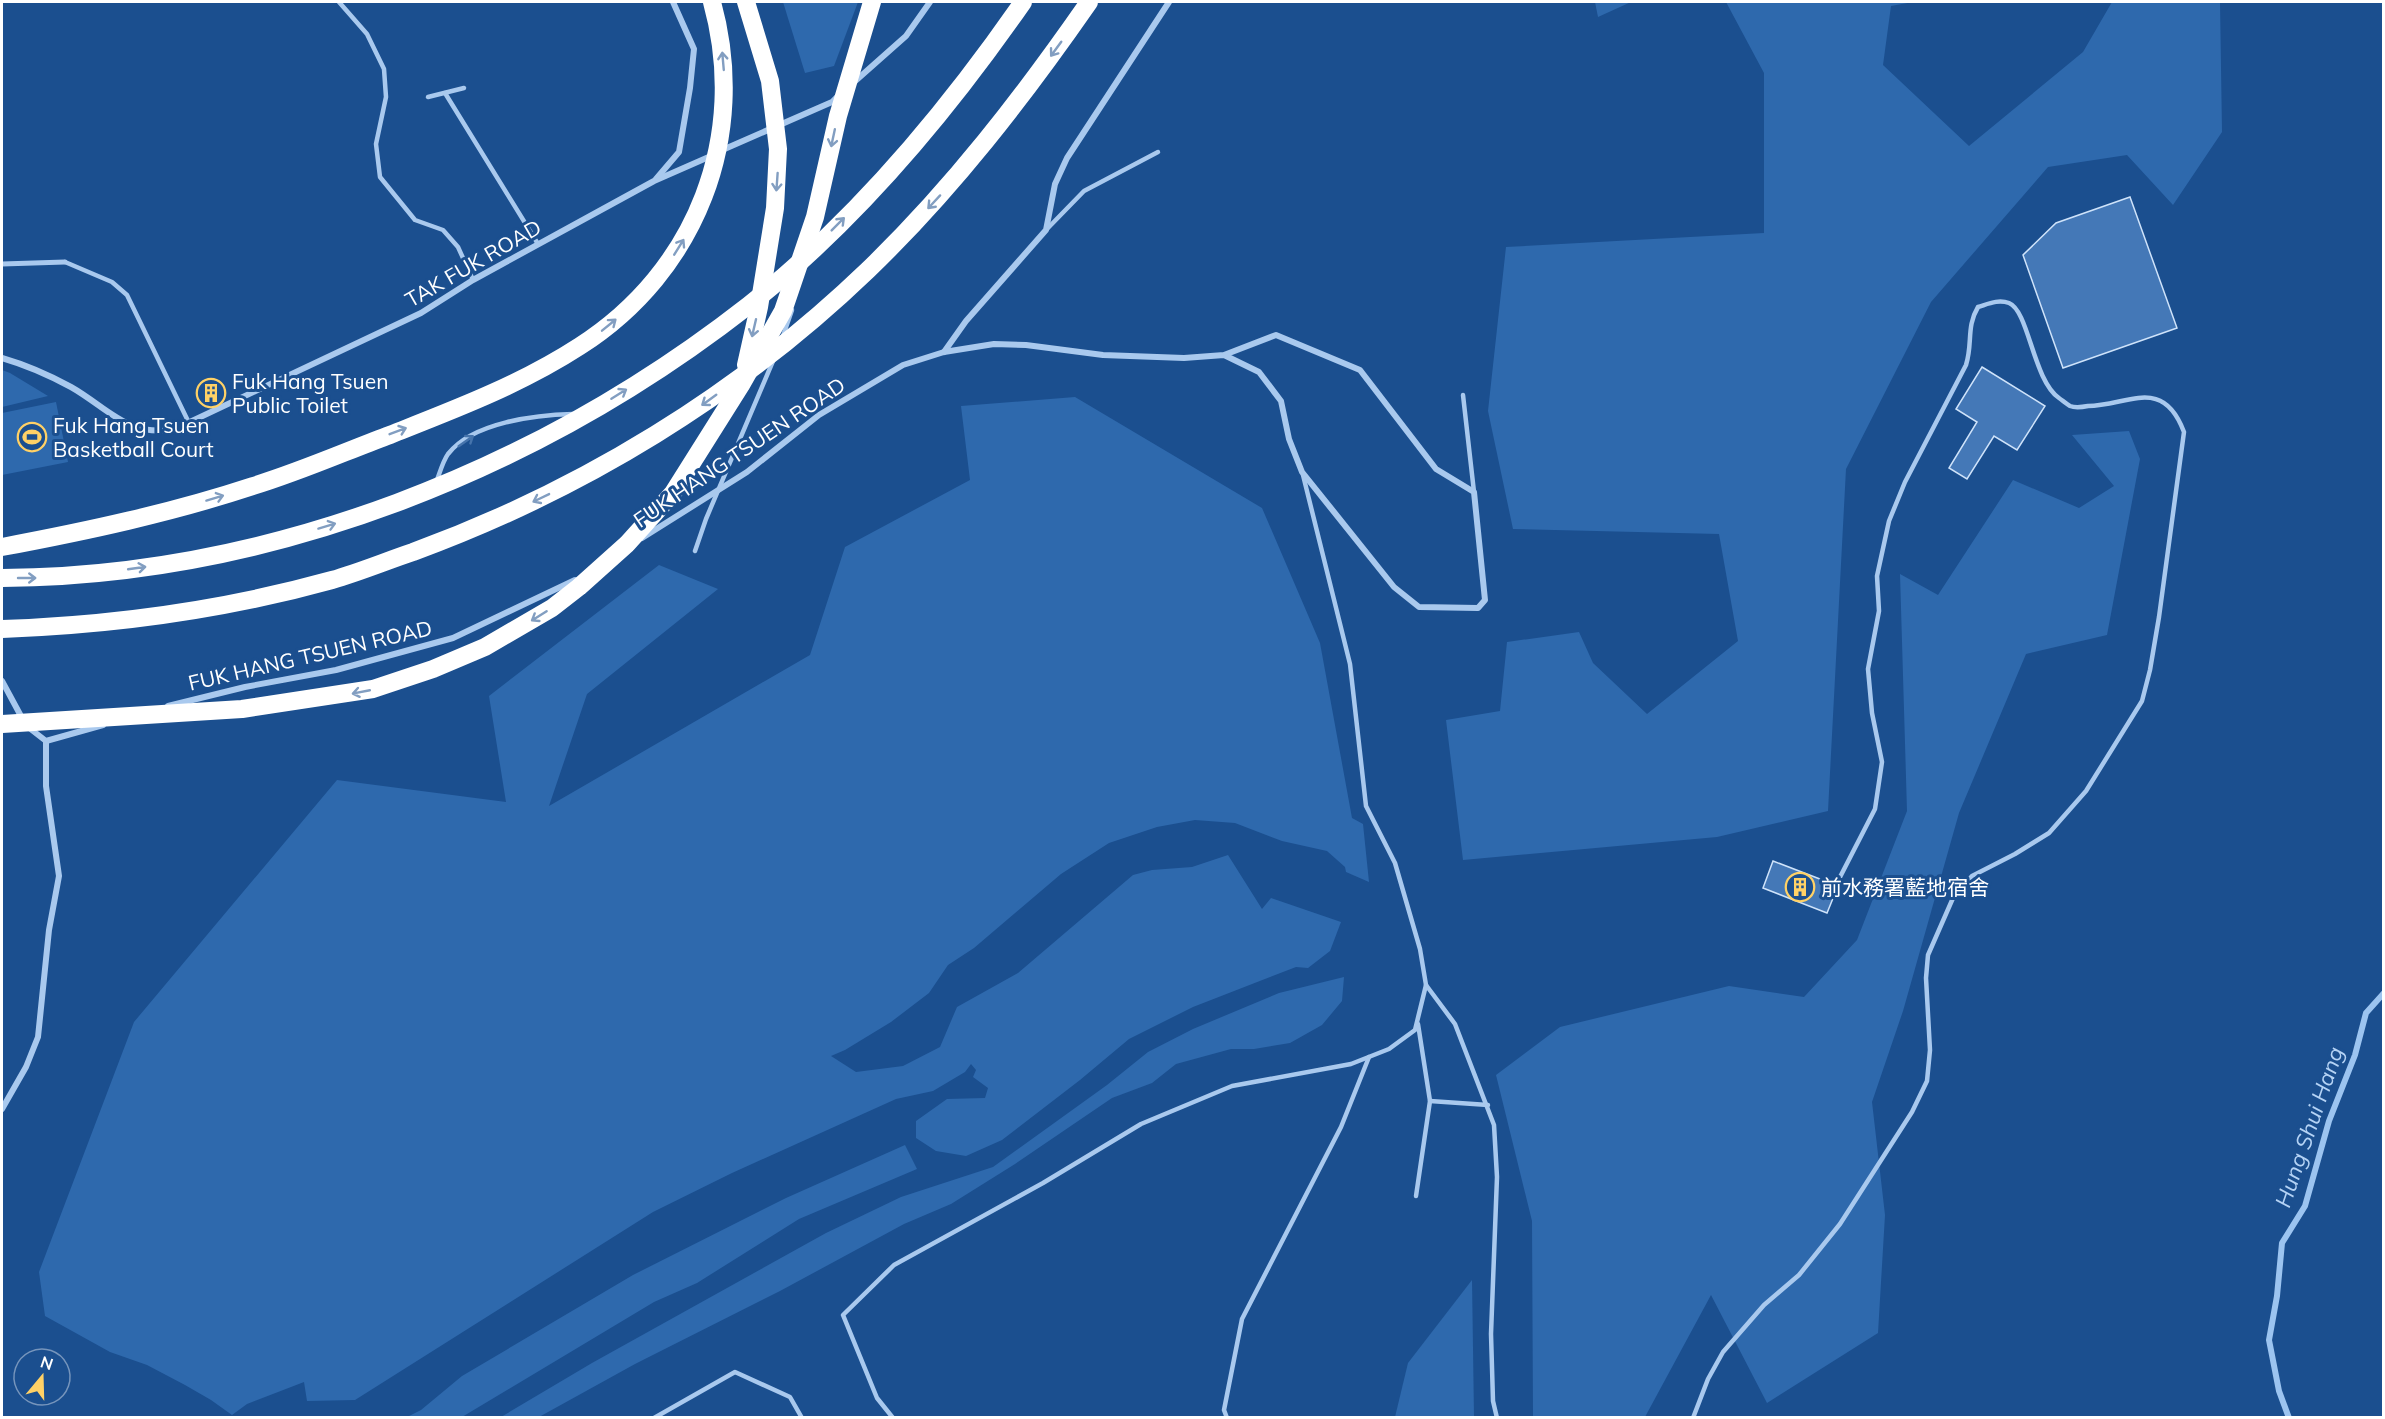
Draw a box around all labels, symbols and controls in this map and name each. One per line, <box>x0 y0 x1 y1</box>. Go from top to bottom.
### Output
one-way arrow <box>1049 41 1062 57</box>
one-way arrow <box>717 51 728 71</box>
one-way arrow <box>827 128 838 148</box>
one-way arrow <box>771 171 782 191</box>
one-way arrow <box>927 194 941 209</box>
street label: TAK FUK ROAD <box>400 214 546 312</box>
one-way arrow <box>831 216 846 231</box>
one-way arrow <box>674 239 686 256</box>
one-way arrow <box>601 318 616 332</box>
one-way arrow <box>748 318 760 337</box>
place label: Fuk Hang Tsuen Public Toilet <box>232 368 388 418</box>
street label: FUK HANG TSUEN ROAD <box>628 371 850 533</box>
building icon: Fuk Hang Tsuen Public Toilet <box>195 377 227 409</box>
one-way arrow <box>610 388 627 400</box>
one-way arrow <box>702 393 718 406</box>
place label: Fuk Hang Tsuen Basketball Court <box>53 412 214 462</box>
sports icon: Fuk Hang Tsuen Basketball Court <box>16 421 48 453</box>
one-way arrow <box>389 425 407 436</box>
one-way arrow <box>457 435 473 447</box>
one-way arrow <box>205 492 224 503</box>
one-way arrow <box>533 492 551 504</box>
one-way arrow <box>317 520 336 531</box>
one-way arrow <box>126 562 146 573</box>
one-way arrow <box>16 572 36 584</box>
one-way arrow <box>531 611 548 623</box>
street label: FUK HANG TSUEN ROAD <box>185 614 435 696</box>
one-way arrow <box>351 687 371 698</box>
building icon: 前水務署藍地宿舍 <box>1784 871 1816 903</box>
place label: 前水務署藍地宿舍 <box>1821 874 1989 900</box>
water label: Hung Shui Hang <box>2268 1043 2350 1211</box>
north arrow <box>12 1347 72 1407</box>
text: N <box>38 1351 56 1374</box>

